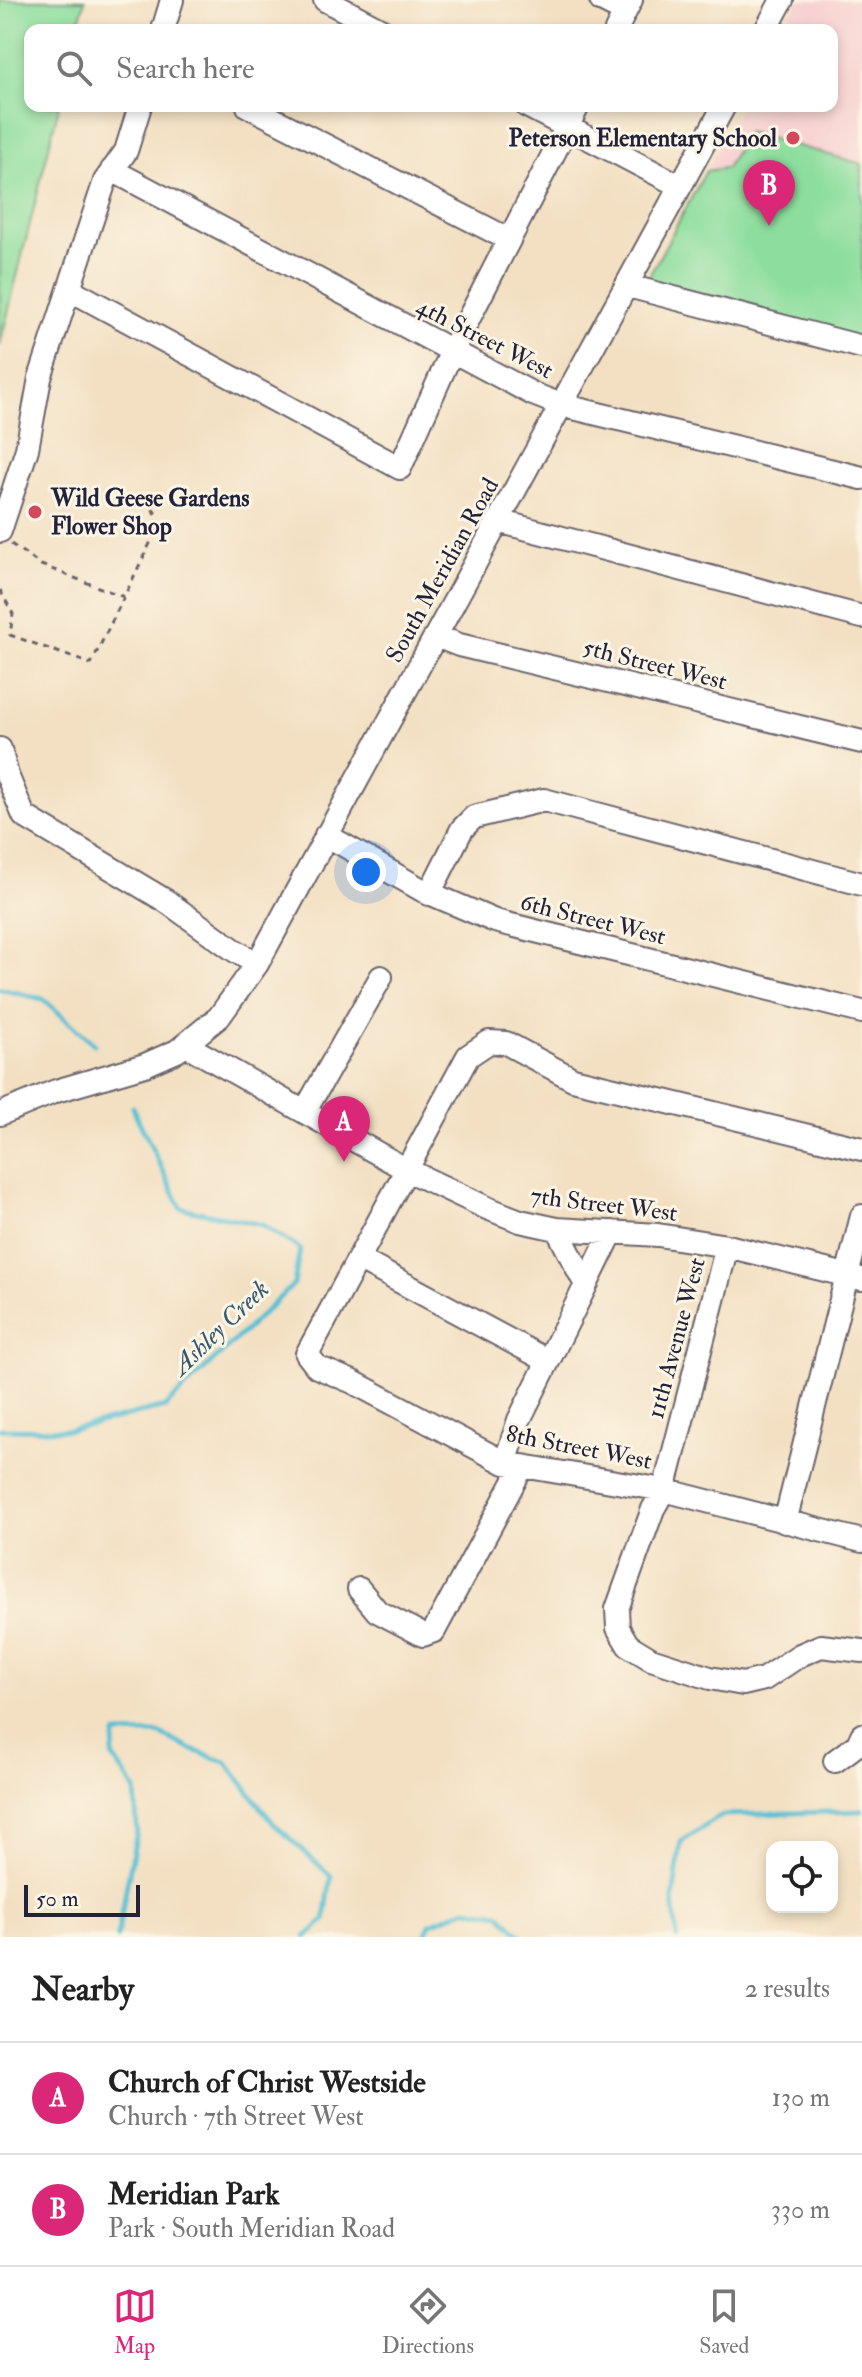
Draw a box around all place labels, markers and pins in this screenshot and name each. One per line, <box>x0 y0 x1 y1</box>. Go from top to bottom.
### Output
place label: Peterson Elementary School <box>508 123 778 154</box>
marker: Peterson Elementary School <box>784 129 802 147</box>
pin: B <box>743 160 795 226</box>
place label: Wild Geese Gardens Flower Shop <box>50 483 250 542</box>
marker: Wild Geese Gardens Flower Shop <box>26 503 44 521</box>
pin: A <box>318 1096 370 1162</box>

